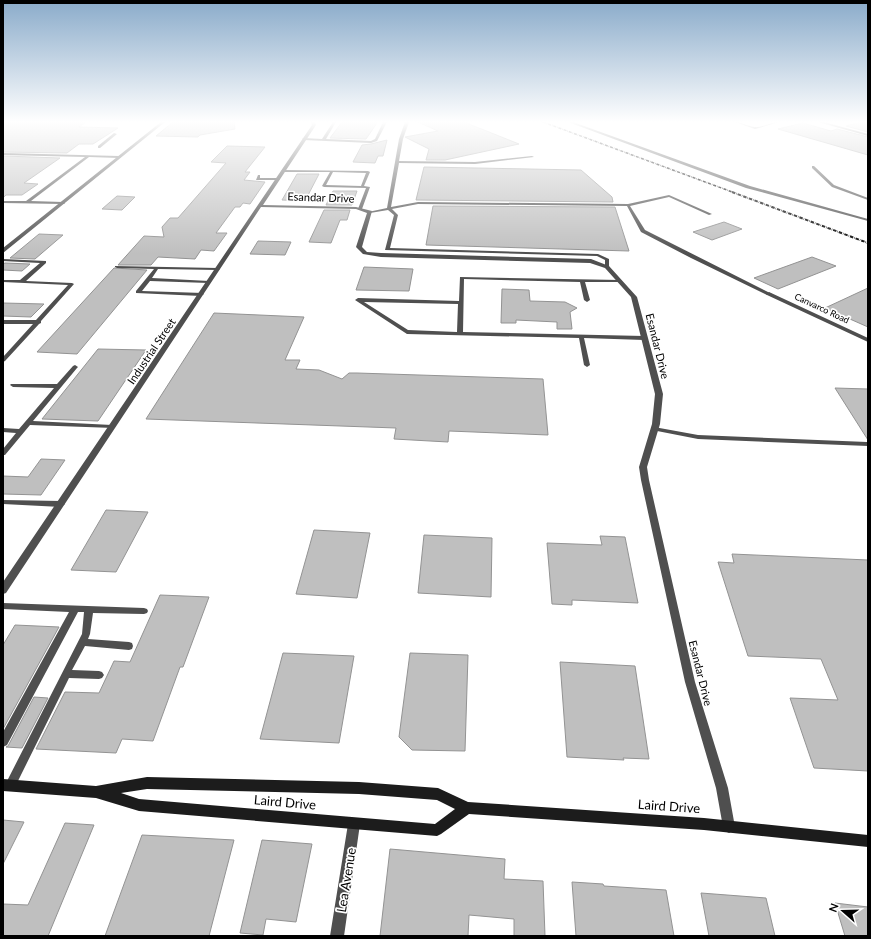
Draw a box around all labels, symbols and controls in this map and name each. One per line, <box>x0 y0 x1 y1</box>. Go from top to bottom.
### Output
street label: Esandar Drive <box>287 189 355 205</box>
street label: Canvarco Road <box>793 291 851 325</box>
street label: Esandar Drive <box>644 312 672 380</box>
street label: Industrial Street <box>124 316 178 386</box>
street label: Esandar Drive <box>687 639 715 707</box>
street label: Laird Drive <box>253 791 317 813</box>
street label: Laird Drive <box>637 796 701 816</box>
street label: Lea Avenue <box>333 846 359 914</box>
north arrow <box>823 891 863 931</box>
text: N <box>826 901 841 914</box>

